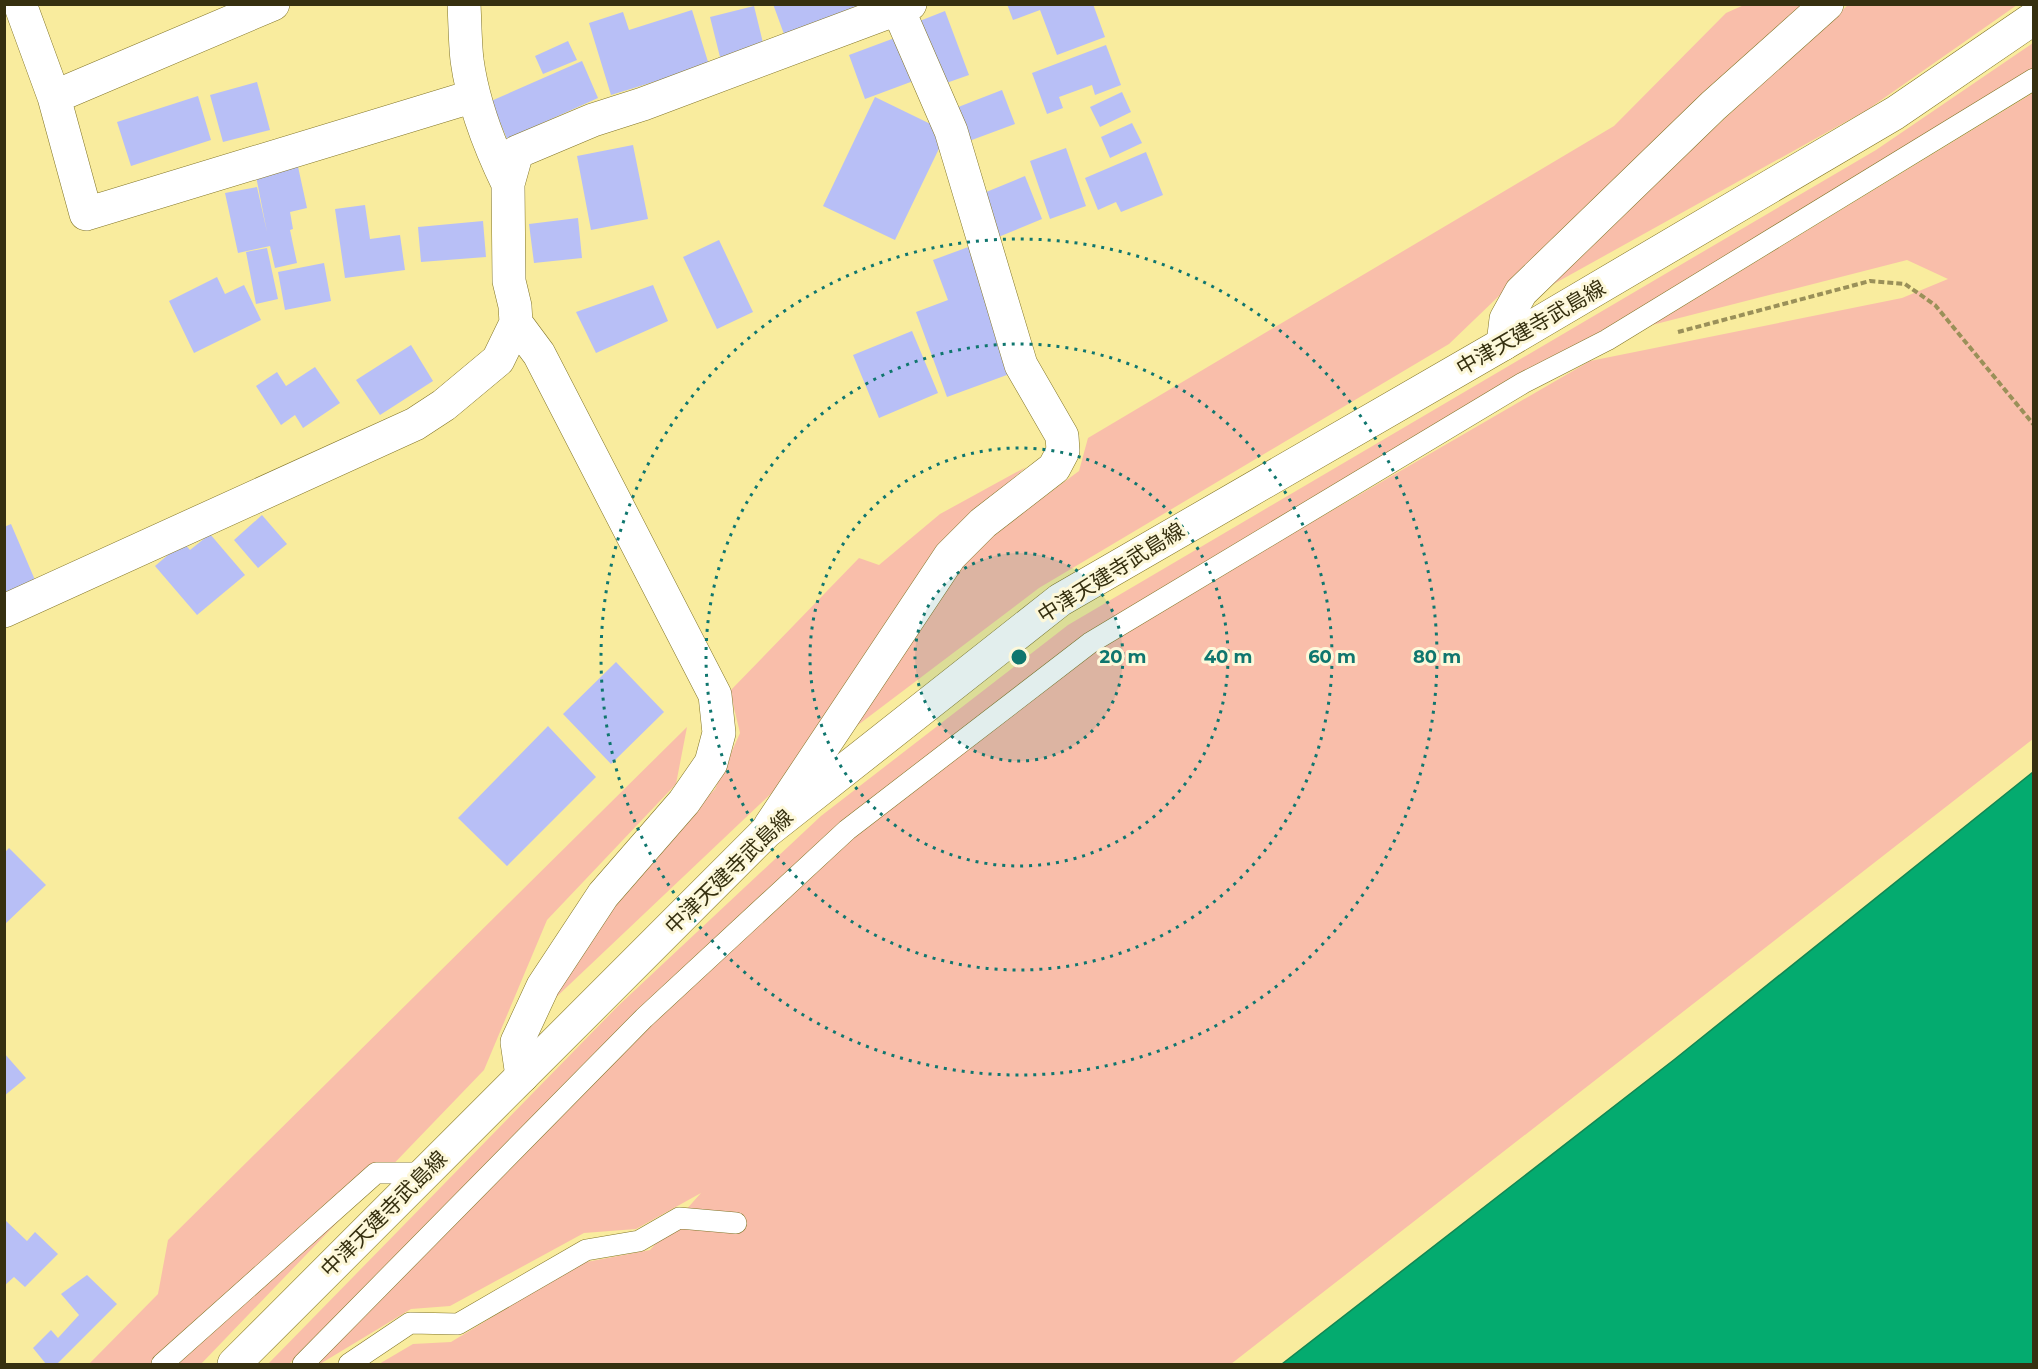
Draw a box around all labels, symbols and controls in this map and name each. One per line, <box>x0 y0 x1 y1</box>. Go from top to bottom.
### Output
street label: 中津天建寺武島線 <box>1452 275 1610 380</box>
street label: 中津天建寺武島線 <box>1033 517 1189 628</box>
text: 20 m <box>1100 646 1146 668</box>
text: 40 m <box>1204 646 1252 668</box>
text: 60 m <box>1308 646 1356 668</box>
text: 80 m <box>1413 646 1461 668</box>
centre of rings <box>1009 647 1029 667</box>
street label: 中津天建寺武島線 <box>660 804 798 939</box>
street label: 中津天建寺武島線 <box>315 1145 452 1282</box>

